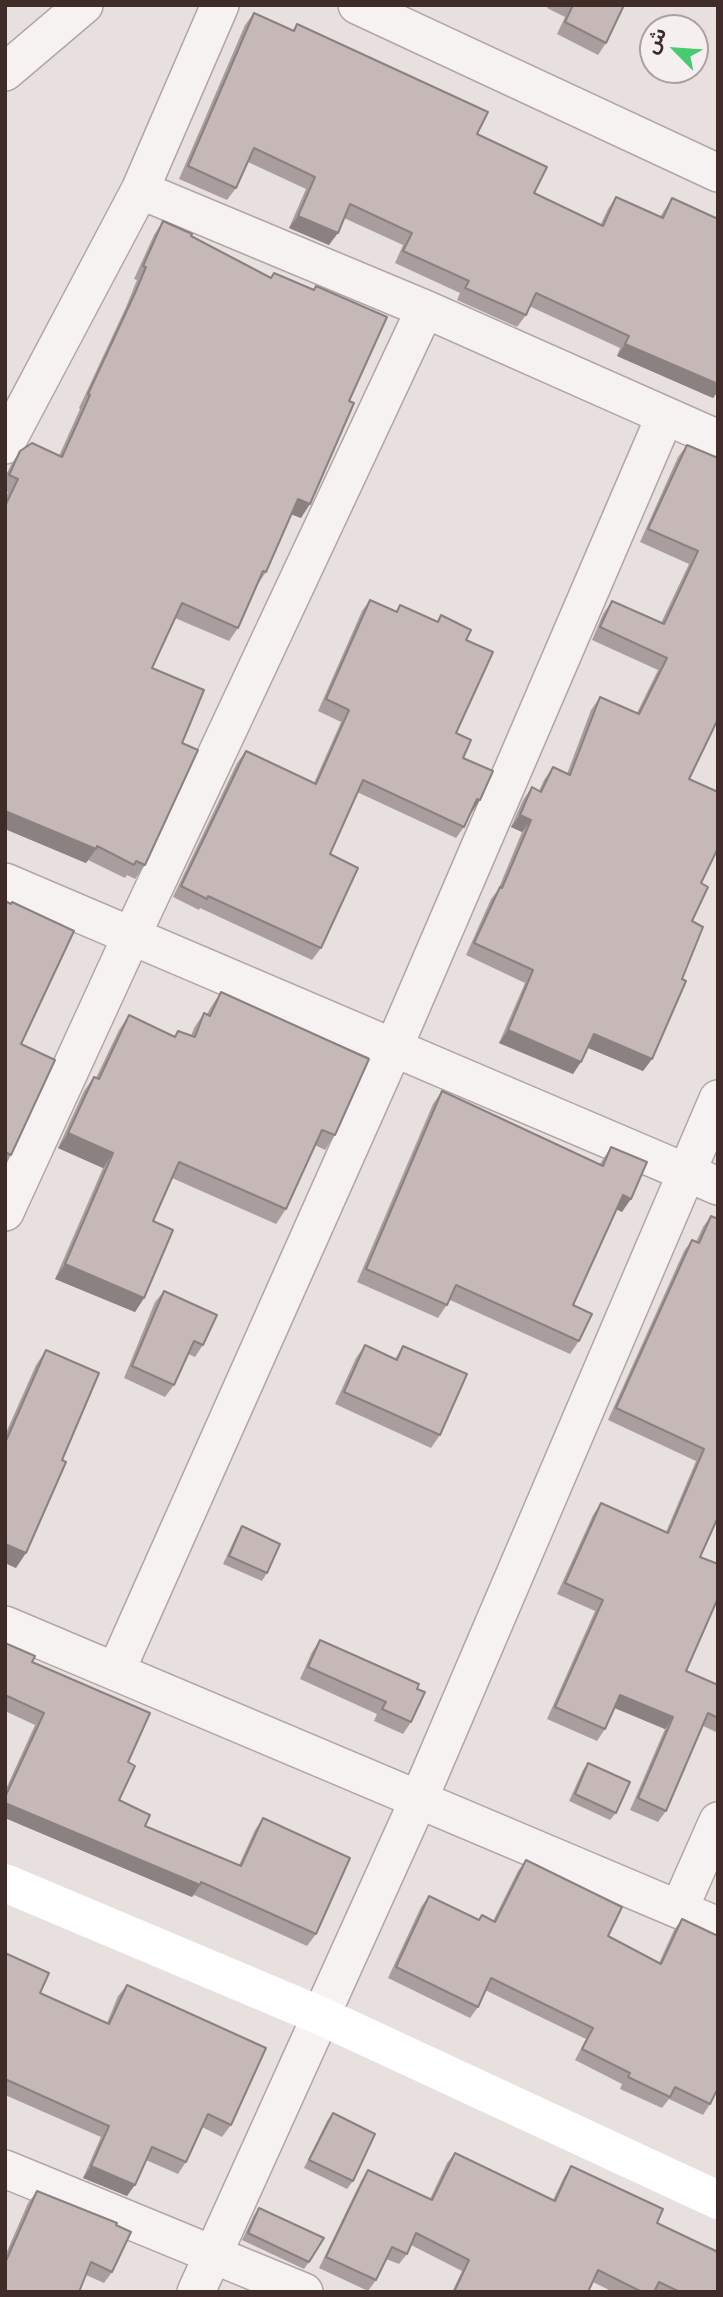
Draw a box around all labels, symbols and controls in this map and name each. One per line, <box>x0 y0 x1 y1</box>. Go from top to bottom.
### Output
north arrow <box>639 14 709 84</box>
text: ش <box>639 23 674 58</box>

